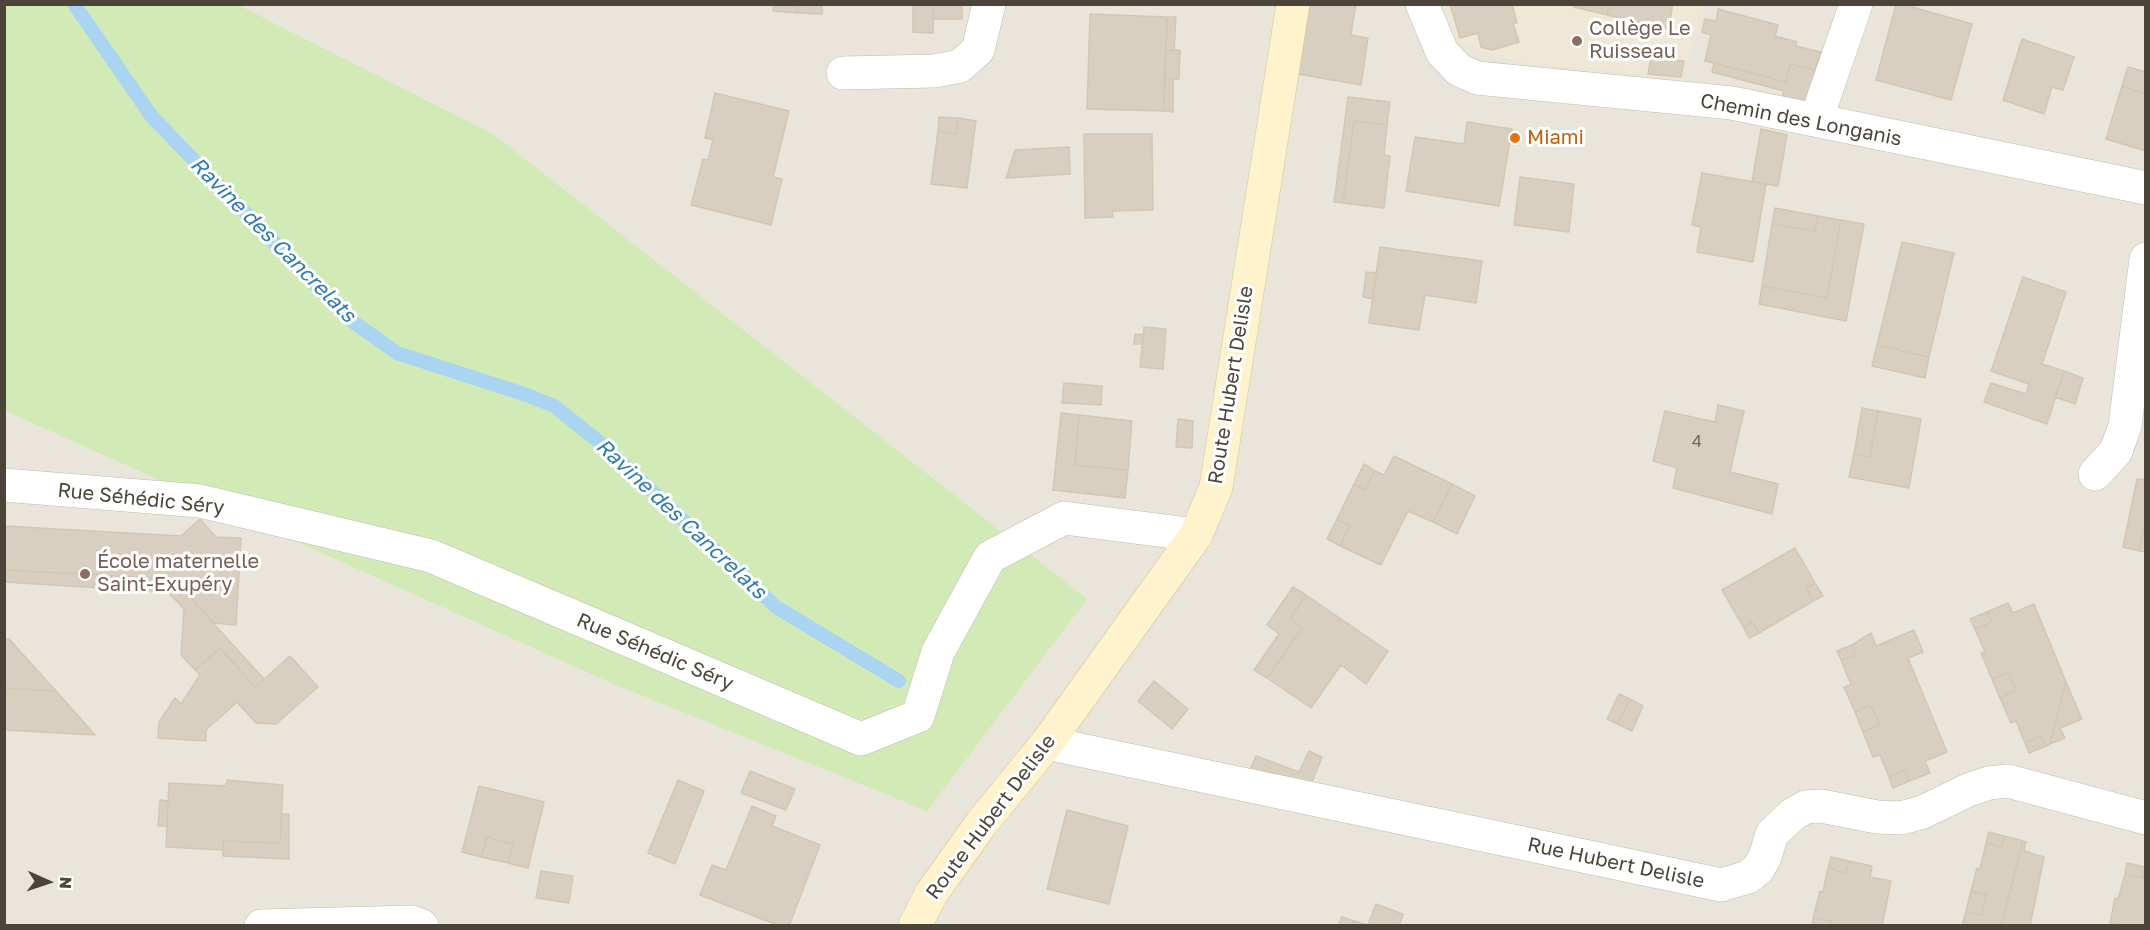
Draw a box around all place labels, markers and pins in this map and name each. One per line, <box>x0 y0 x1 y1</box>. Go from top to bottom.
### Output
place label: Collège Le Ruisseau <box>1589 17 1690 64</box>
marker: Collège Le Ruisseau <box>1570 34 1584 48</box>
place label: Miami <box>1527 126 1584 150</box>
marker: Miami <box>1508 131 1522 145</box>
place label: École maternelle Saint-Exupéry <box>97 550 259 597</box>
marker: École maternelle Saint-Exupéry <box>78 567 92 581</box>

